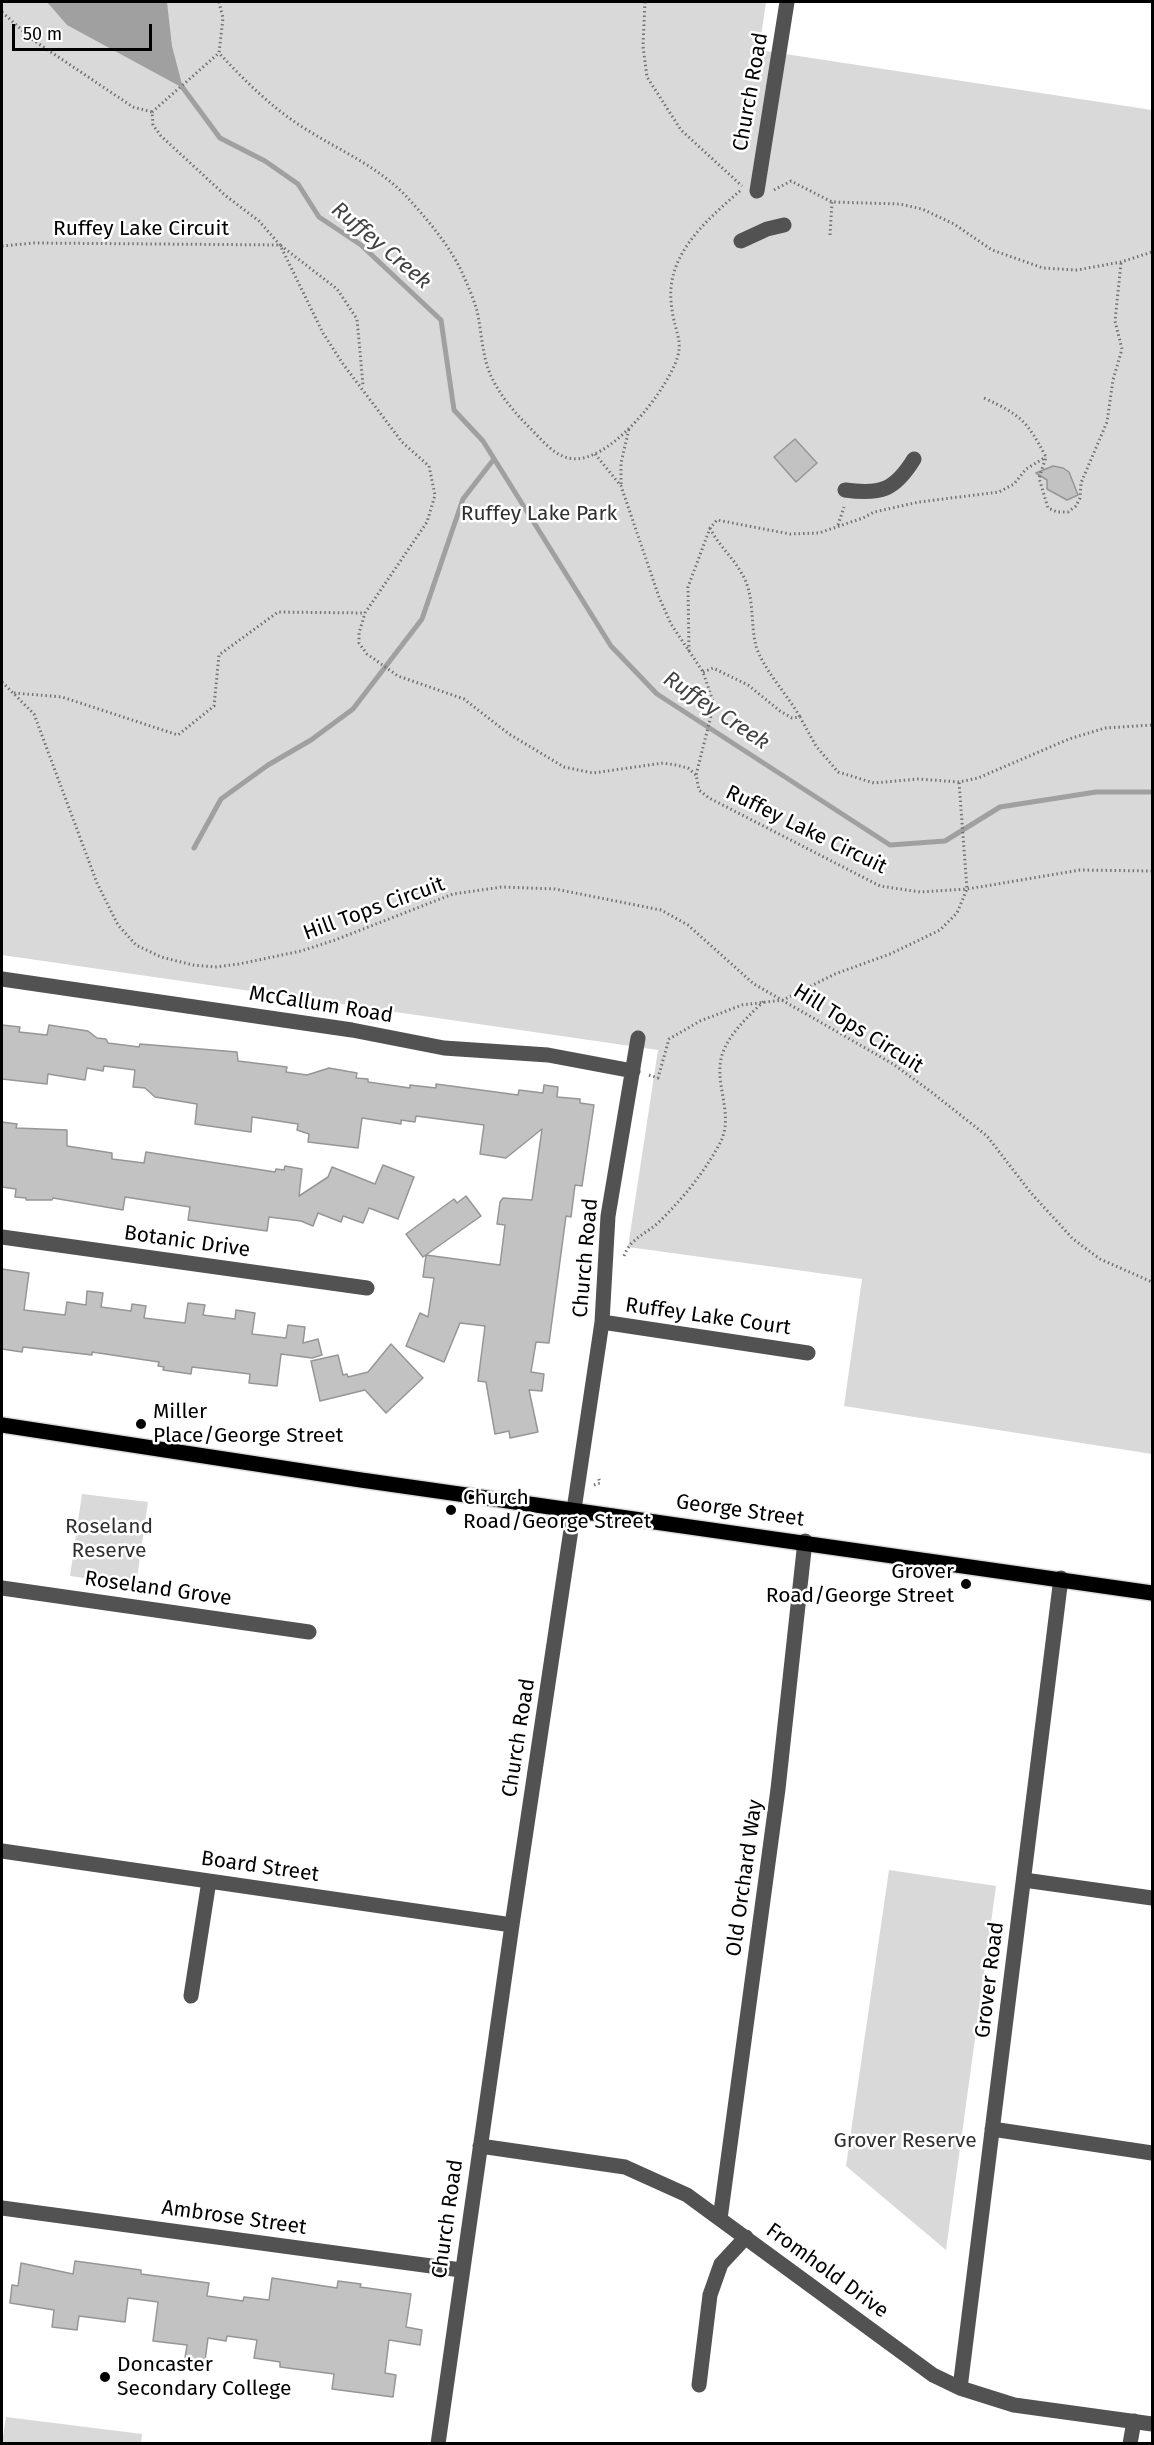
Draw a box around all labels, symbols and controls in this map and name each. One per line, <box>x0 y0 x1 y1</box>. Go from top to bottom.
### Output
scale bar <box>15 12 154 50</box>
text: 50 m <box>23 23 62 45</box>
street label: Church Road <box>728 31 774 153</box>
water label: Ruffey Creek <box>326 197 436 295</box>
street label: Ruffey Lake Circuit <box>53 216 229 242</box>
park label: Ruffey Lake Park <box>461 501 617 527</box>
water label: Ruffey Creek <box>658 666 774 756</box>
street label: Ruffey Lake Circuit <box>721 780 891 880</box>
street label: Hill Tops Circuit <box>300 872 448 946</box>
street label: Hill Tops Circuit <box>788 979 928 1079</box>
street label: McCallum Road <box>247 981 395 1029</box>
street label: Church Road <box>568 1197 604 1319</box>
street label: Botanic Drive <box>122 1221 252 1263</box>
street label: Ruffey Lake Court <box>624 1293 792 1341</box>
place label: Miller Place/George Street <box>153 1399 343 1449</box>
marker: Miller Place/George Street <box>134 1417 148 1431</box>
place label: Church Road/George Street <box>463 1485 651 1535</box>
street label: George Street <box>674 1490 806 1532</box>
marker: Church Road/George Street <box>444 1503 458 1517</box>
park label: Roseland Reserve <box>65 1514 153 1564</box>
place label: Grover Road/George Street <box>766 1559 954 1609</box>
street label: Roseland Grove <box>83 1566 233 1612</box>
marker: Grover Road/George Street <box>959 1577 973 1591</box>
street label: Church Road <box>497 1677 541 1799</box>
street label: Old Orchard Way <box>722 1798 768 1958</box>
street label: Board Street <box>199 1846 321 1888</box>
street label: Grover Road <box>970 1921 1010 2039</box>
park label: Grover Reserve <box>833 2128 977 2154</box>
street label: Church Road <box>427 2158 469 2280</box>
street label: Ambrose Street <box>160 2195 308 2241</box>
street label: Fromhold Drive <box>761 2218 893 2324</box>
place label: Doncaster Secondary College <box>117 2352 291 2402</box>
marker: Doncaster Secondary College <box>98 2370 112 2384</box>

